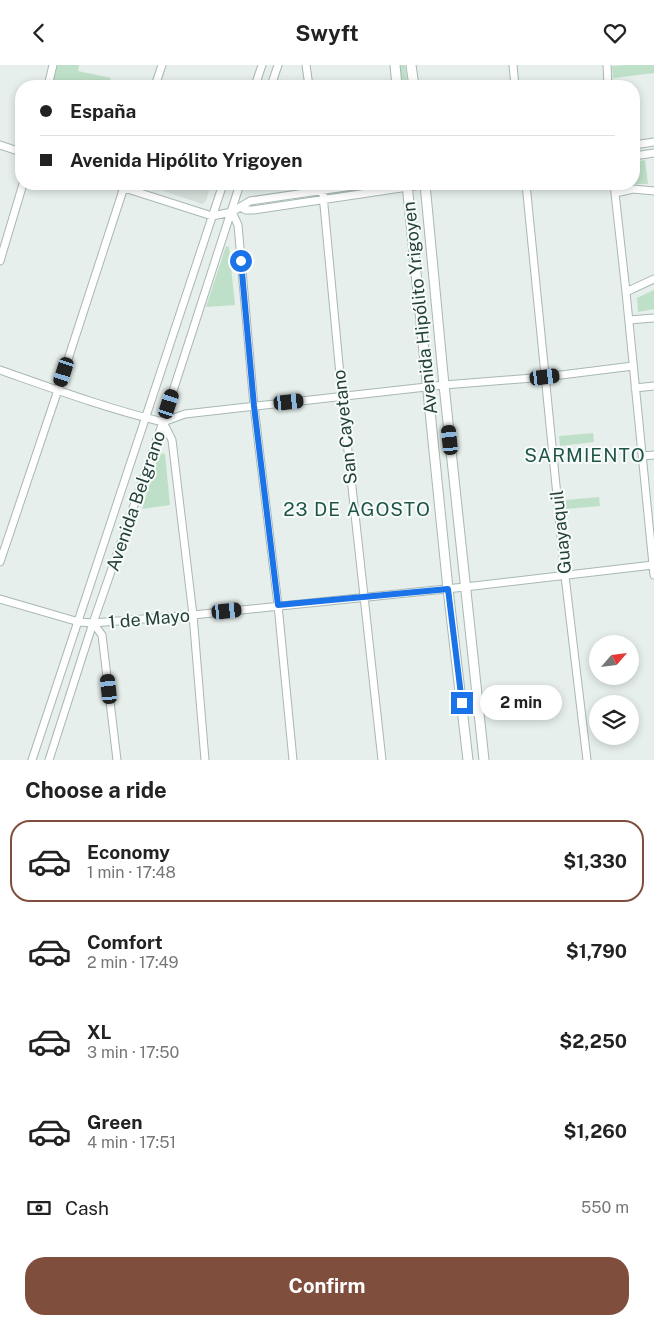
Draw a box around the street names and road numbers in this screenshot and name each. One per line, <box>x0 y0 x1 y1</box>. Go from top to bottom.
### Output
street label: Avenida Hipólito Yrigoyen <box>398 201 441 416</box>
street label: San Cayetano <box>328 369 361 485</box>
street label: Avenida Belgrano <box>102 428 169 574</box>
street label: Guayaquil <box>546 489 575 575</box>
street label: 1 de Mayo <box>107 604 191 633</box>

